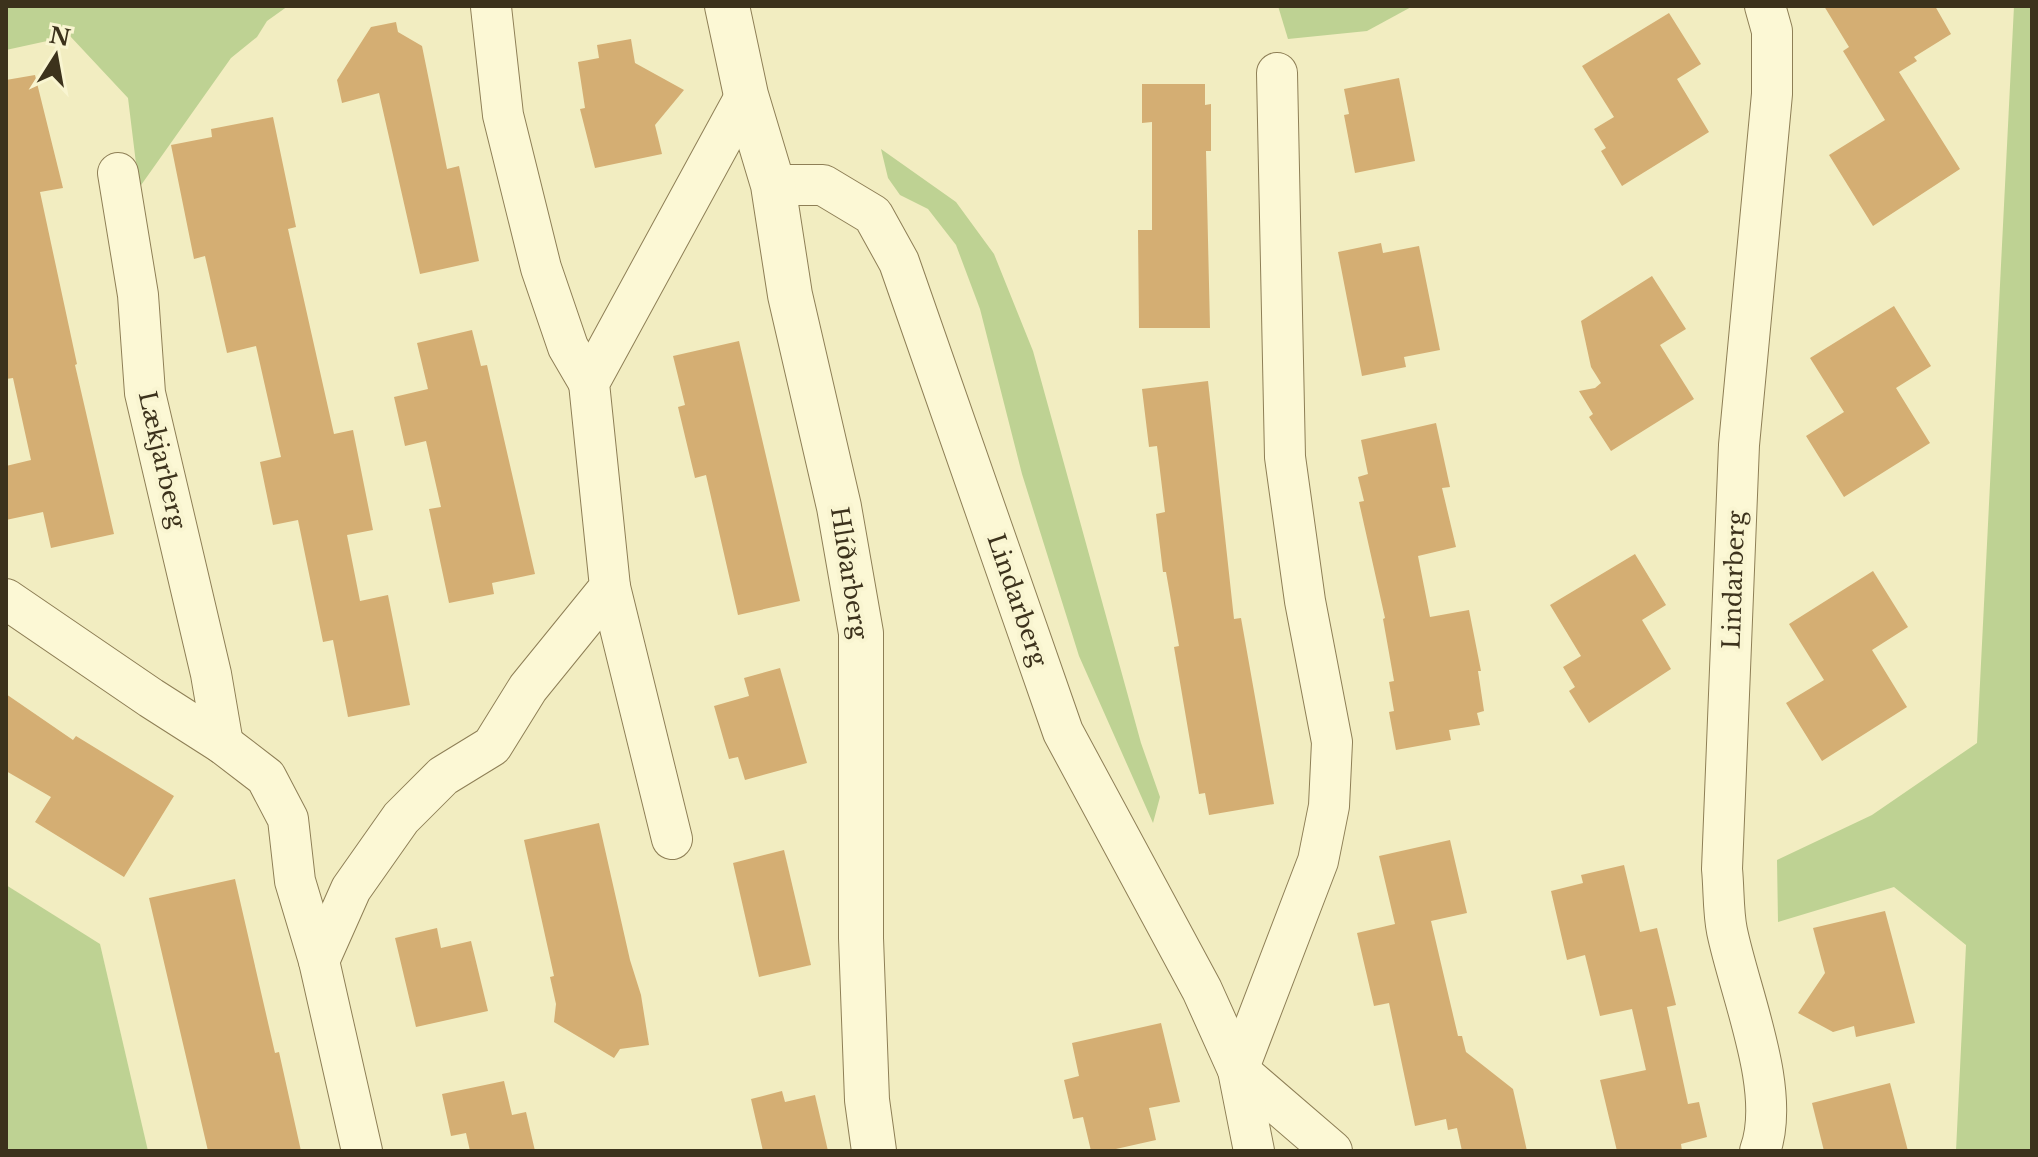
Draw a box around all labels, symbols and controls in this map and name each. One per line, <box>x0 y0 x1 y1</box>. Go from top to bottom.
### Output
north arrow <box>16 16 96 96</box>
text: N <box>47 22 73 52</box>
street label: Lækjarberg <box>133 388 193 532</box>
street label: Hlíðarberg <box>825 505 874 642</box>
street label: Lindarberg <box>1717 510 1750 650</box>
street label: Lindarberg <box>981 530 1054 671</box>

